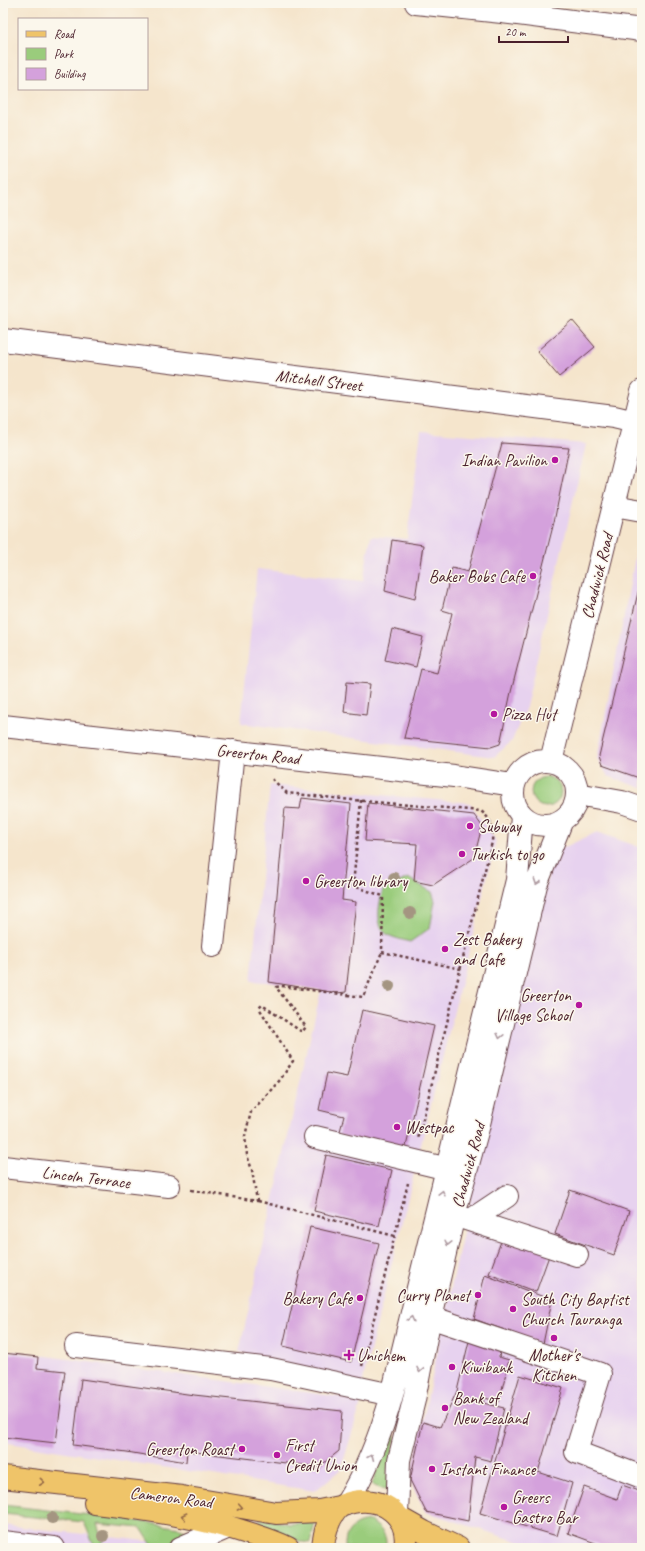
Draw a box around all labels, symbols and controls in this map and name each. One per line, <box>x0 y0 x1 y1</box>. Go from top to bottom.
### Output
legend <box>18 18 148 90</box>
scale bar <box>499 18 568 44</box>
text: 20 m <box>505 24 527 40</box>
text: Road <box>54 26 76 42</box>
text: Park <box>54 46 75 62</box>
text: Building <box>54 66 86 82</box>
street label: Mitchell Street <box>274 365 366 397</box>
place label: Indian Pavilion <box>461 450 548 471</box>
marker: Indian Pavilion <box>550 455 560 465</box>
street label: Chadwick Road <box>577 529 619 621</box>
place label: Baker Bobs Cafe <box>429 566 526 587</box>
marker: Baker Bobs Cafe <box>528 571 538 581</box>
place label: Pizza Hut <box>502 704 559 725</box>
marker: Pizza Hut <box>489 709 499 719</box>
street label: Greerton Road <box>215 740 304 770</box>
place label: Subway <box>478 816 522 837</box>
marker: Subway <box>465 821 475 831</box>
place label: Turkish to go <box>470 844 545 865</box>
marker: Turkish to go <box>457 849 467 859</box>
place label: Greerton library <box>314 871 408 892</box>
marker: Greerton library <box>301 876 311 886</box>
one-way arrow <box>534 879 542 886</box>
place label: Zest Bakery and Cafe <box>453 929 523 970</box>
marker: Zest Bakery and Cafe <box>440 944 450 954</box>
place label: Greerton Village School <box>495 985 574 1026</box>
marker: Greerton Village School <box>574 1000 584 1010</box>
one-way arrow <box>496 1032 505 1039</box>
place label: Westpac <box>405 1117 455 1138</box>
street label: Chadwick Road <box>447 1118 491 1210</box>
marker: Westpac <box>392 1122 402 1132</box>
street label: Lincoln Terrace <box>41 1162 133 1193</box>
one-way arrow <box>437 1189 445 1196</box>
one-way arrow <box>444 1240 452 1246</box>
place label: Curry Planet <box>397 1285 472 1306</box>
place label: Bakery Cafe <box>283 1288 353 1309</box>
place label: South City Baptist Church Tauranga <box>521 1289 631 1330</box>
marker: Curry Planet <box>473 1290 483 1300</box>
marker: Bakery Cafe <box>355 1293 365 1303</box>
marker: South City Baptist Church Tauranga <box>508 1304 518 1314</box>
one-way arrow <box>406 1316 415 1323</box>
marker: Mother's Kitchen <box>549 1333 559 1343</box>
place label: Unichem <box>357 1345 406 1366</box>
place label: Mother's Kitchen <box>528 1345 582 1386</box>
marker: Unichem <box>344 1350 354 1360</box>
place label: Kiwibank <box>460 1357 514 1378</box>
marker: Kiwibank <box>447 1362 457 1372</box>
one-way arrow <box>416 1367 424 1373</box>
place label: Bank of New Zealand <box>453 1388 530 1429</box>
marker: Bank of New Zealand <box>440 1403 450 1413</box>
place label: First Credit Union <box>285 1435 357 1476</box>
place label: Greerton Roast <box>146 1439 236 1460</box>
marker: Greerton Roast <box>237 1444 247 1454</box>
marker: First Credit Union <box>272 1450 282 1460</box>
one-way arrow <box>366 1453 374 1461</box>
place label: Instant Finance <box>440 1459 537 1480</box>
marker: Instant Finance <box>427 1464 437 1474</box>
one-way arrow <box>39 1477 45 1486</box>
street label: Cameron Road <box>129 1482 216 1513</box>
place label: Greers Gastro Bar <box>512 1487 579 1528</box>
one-way arrow <box>237 1502 243 1511</box>
marker: Greers Gastro Bar <box>499 1502 509 1512</box>
one-way arrow <box>181 1512 187 1521</box>

